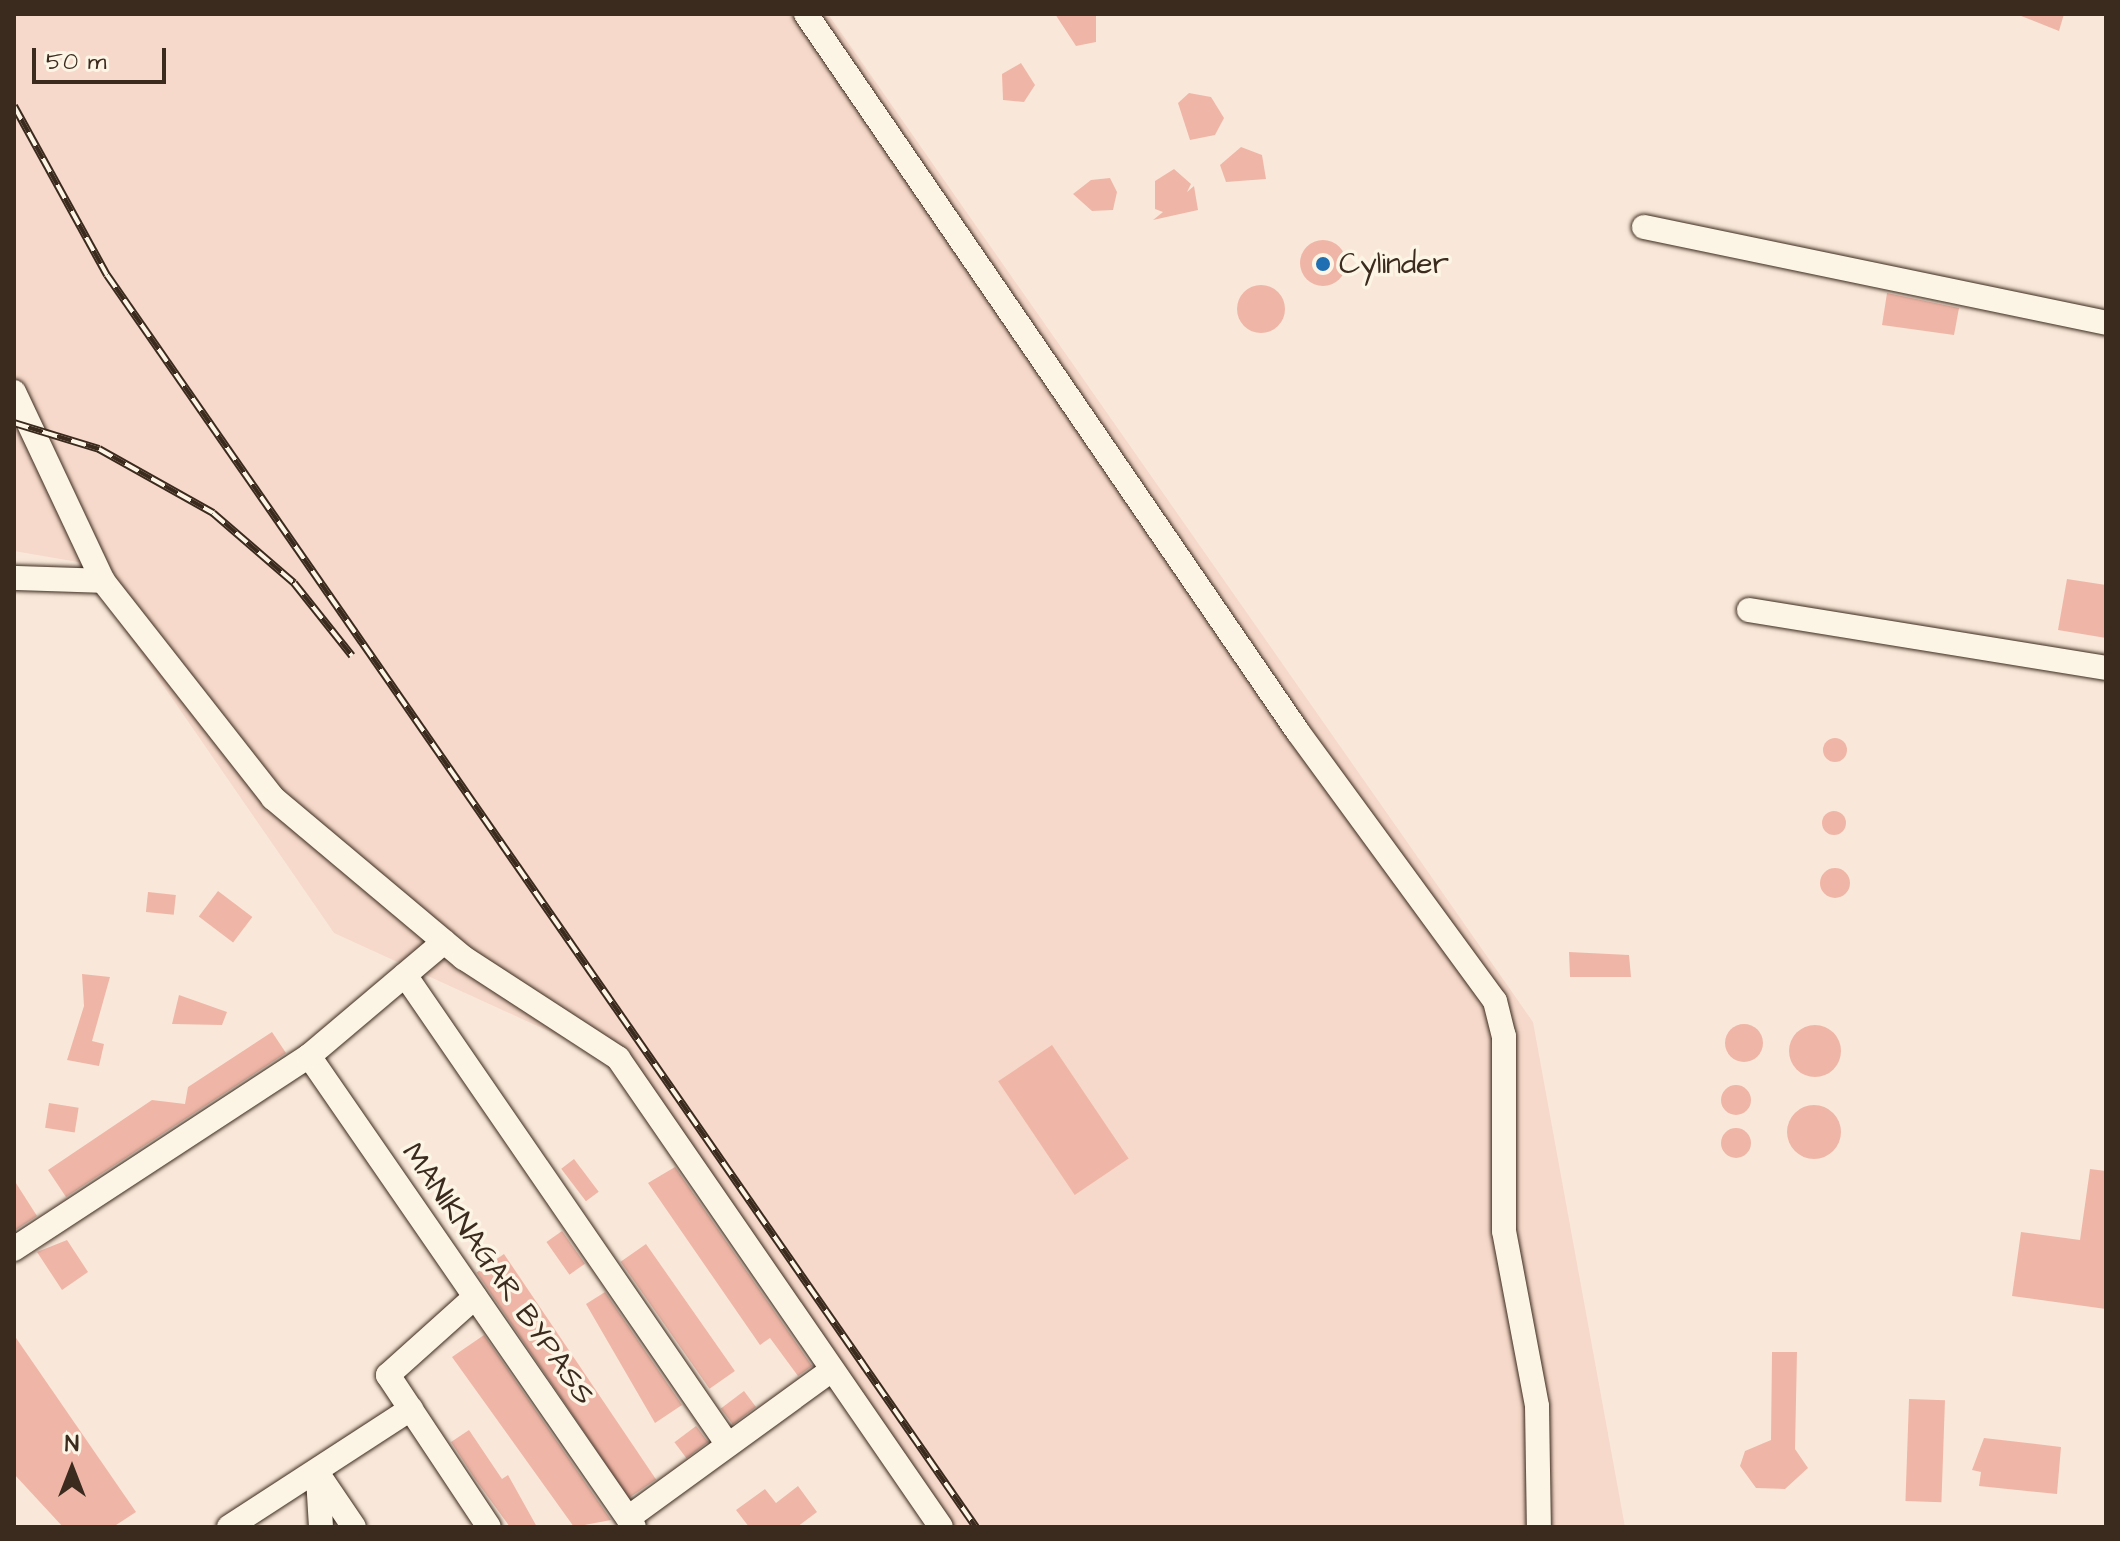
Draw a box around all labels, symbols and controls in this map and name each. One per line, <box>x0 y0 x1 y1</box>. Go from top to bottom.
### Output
scale bar <box>36 32 170 82</box>
text: 50 m <box>46 45 106 79</box>
place label: Cylinder <box>1339 246 1449 282</box>
marker: Cylinder <box>1314 255 1332 273</box>
street label: MANIKNAGAR BYPASS <box>394 1136 602 1412</box>
north arrow <box>32 1429 112 1509</box>
text: N <box>65 1429 79 1460</box>

